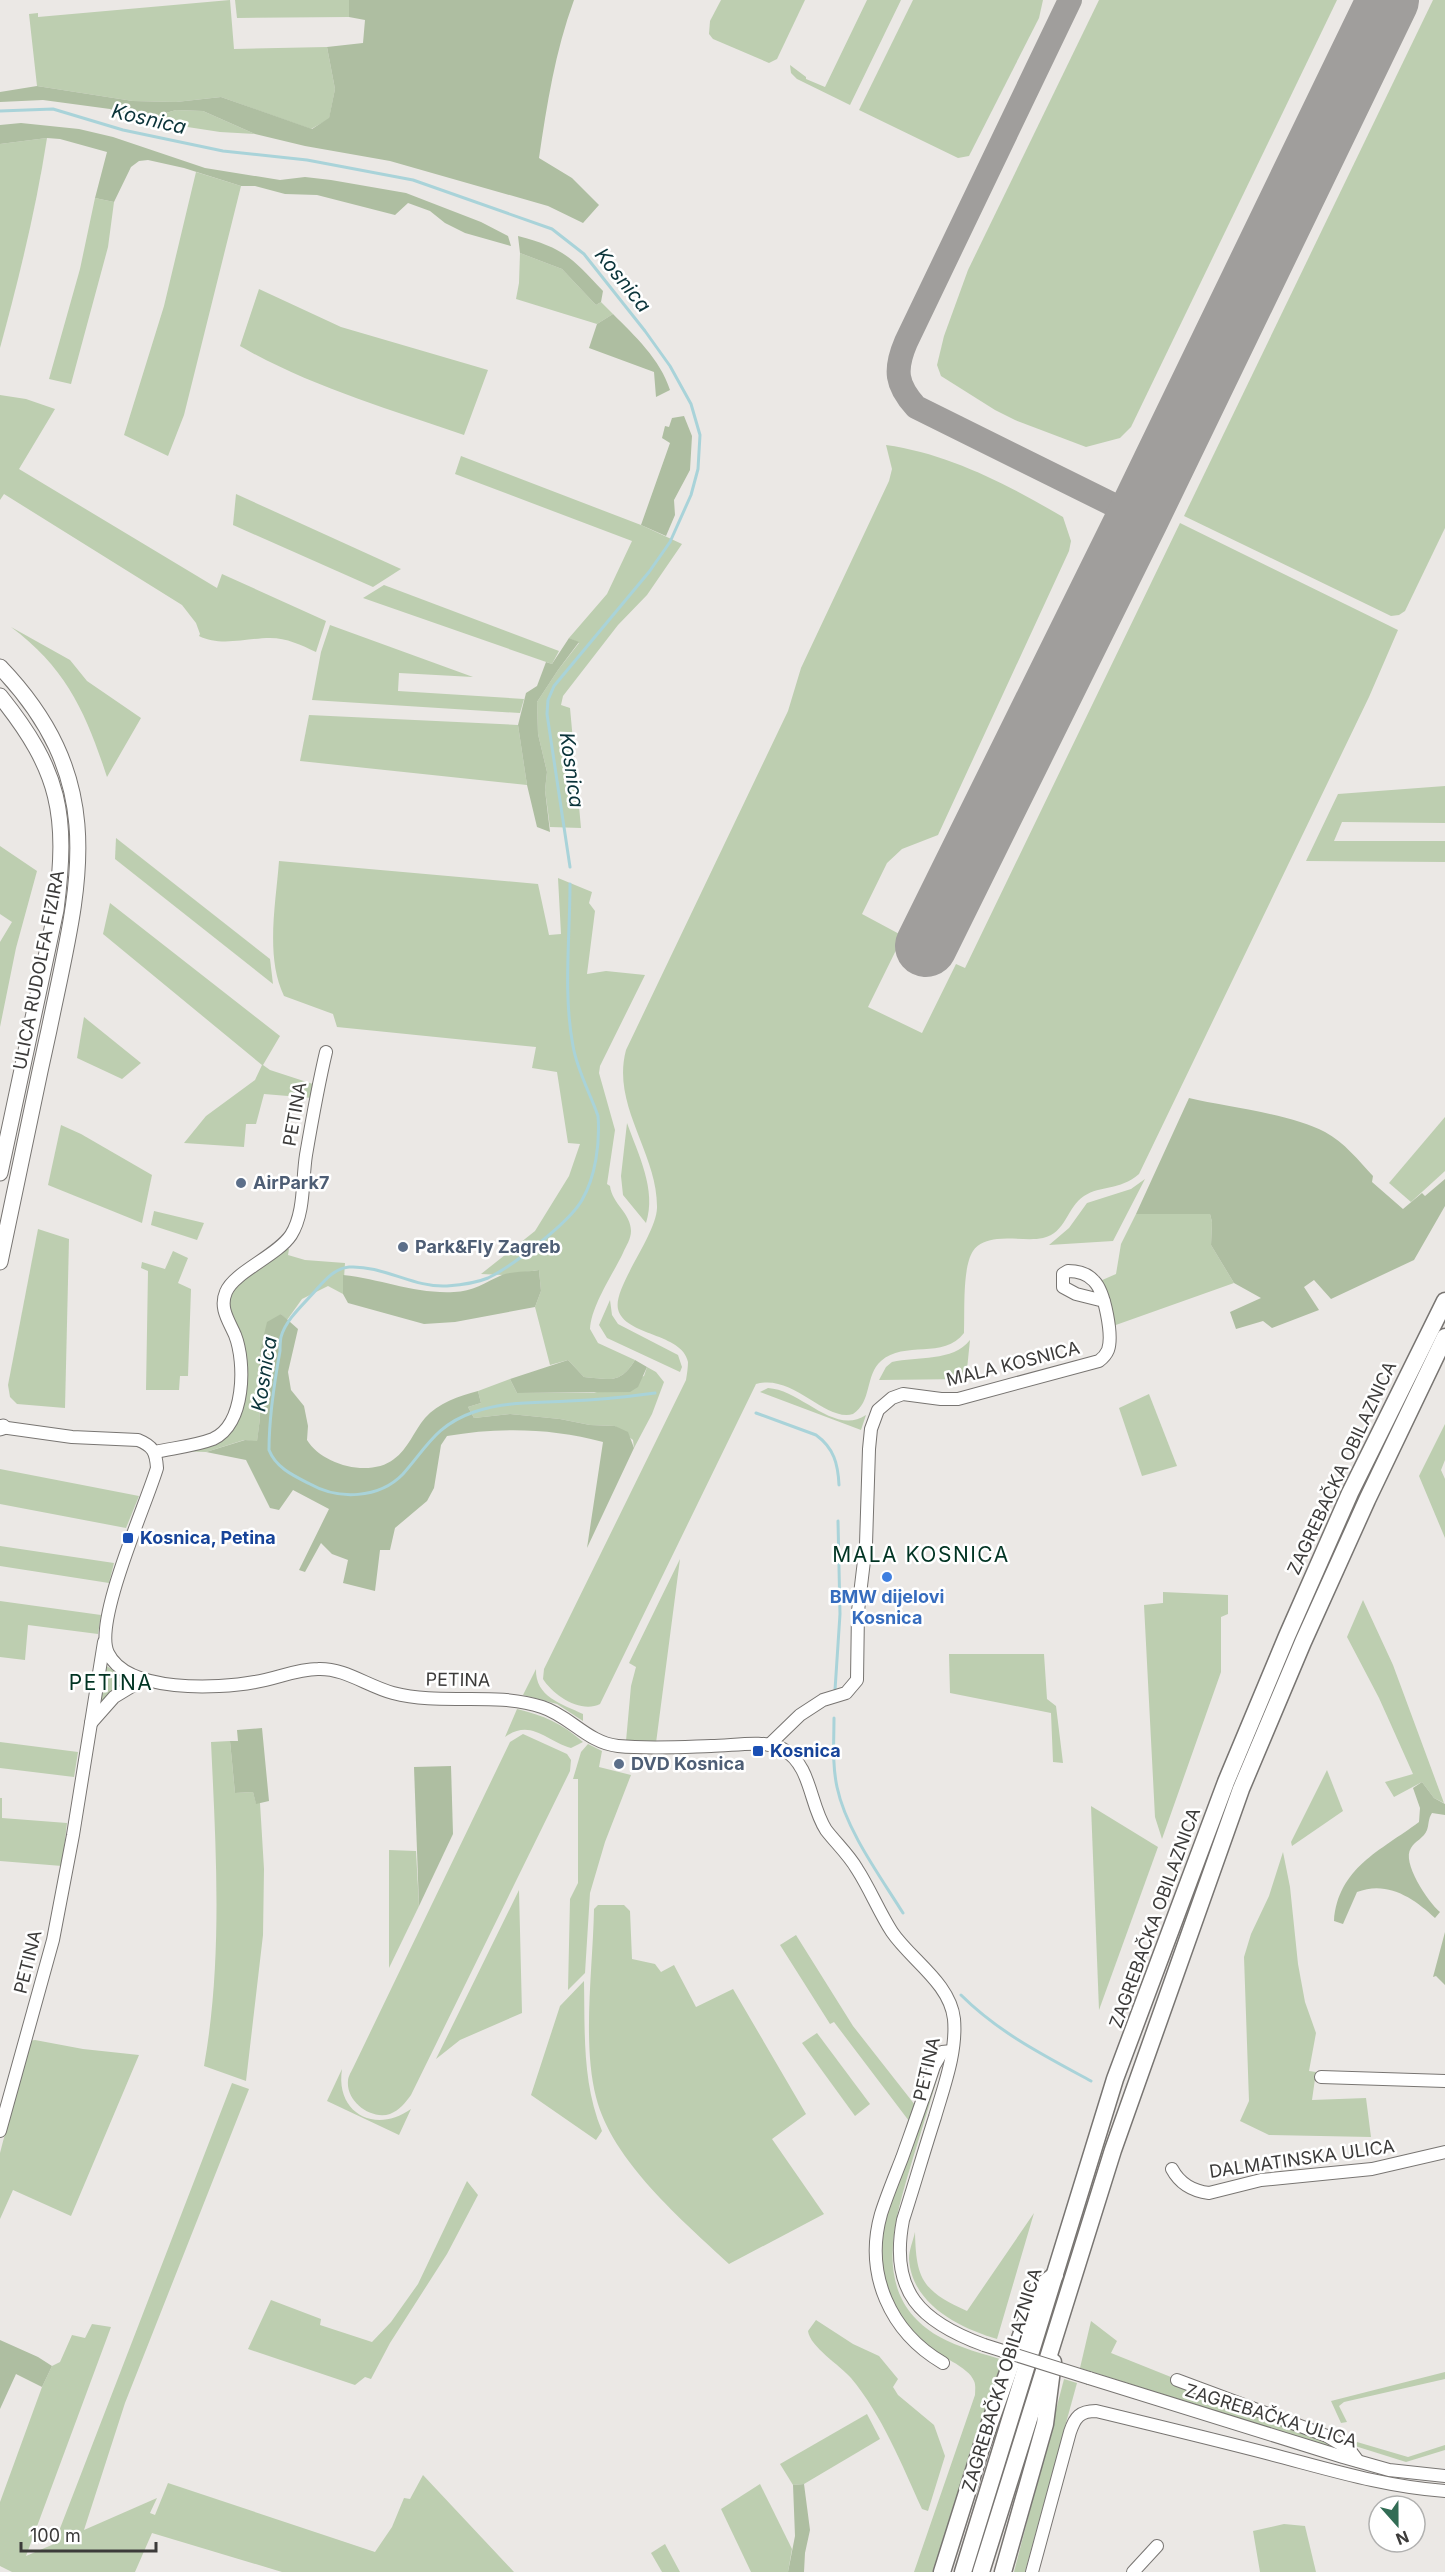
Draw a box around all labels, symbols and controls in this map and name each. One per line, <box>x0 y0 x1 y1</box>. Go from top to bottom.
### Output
water label: Kosnica <box>109 99 189 139</box>
water label: Kosnica <box>590 243 656 317</box>
water label: Kosnica <box>555 731 589 809</box>
street label: ULICA RUDOLFA FIZIRA <box>9 868 68 1071</box>
street label: PETINA <box>279 1080 310 1148</box>
place label: AirPark7 <box>253 1172 329 1193</box>
marker: AirPark7 <box>234 1176 248 1190</box>
place label: Park&Fly Zagreb <box>415 1236 561 1257</box>
marker: Park&Fly Zagreb <box>396 1240 410 1254</box>
water label: Kosnica <box>246 1335 282 1413</box>
street label: MALA KOSNICA <box>944 1337 1082 1390</box>
street label: ZAGREBAČKA OBILAZNICA <box>1282 1357 1400 1578</box>
place label: Kosnica, Petina <box>140 1527 276 1548</box>
marker: Kosnica, Petina <box>121 1531 135 1545</box>
district label: MALA KOSNICA <box>832 1542 1010 1567</box>
marker: BMW dijelovi Kosnica <box>880 1570 894 1584</box>
place label: BMW dijelovi Kosnica <box>830 1586 944 1628</box>
street label: PETINA <box>425 1668 491 1691</box>
district label: PETINA <box>69 1670 153 1695</box>
place label: Kosnica <box>770 1740 841 1761</box>
marker: Kosnica <box>751 1744 765 1758</box>
place label: DVD Kosnica <box>631 1753 745 1774</box>
marker: DVD Kosnica <box>612 1757 626 1771</box>
street label: ZAGREBAČKA OBILAZNICA <box>1104 1804 1204 2031</box>
street label: PETINA <box>9 1928 46 1996</box>
street label: PETINA <box>909 2035 944 2103</box>
street label: DALMATINSKA ULICA <box>1208 2135 1396 2182</box>
street label: ZAGREBAČKA OBILAZNICA <box>956 2265 1046 2494</box>
street label: ZAGREBAČKA ULICA <box>1183 2378 1360 2452</box>
north arrow <box>1367 2494 1427 2554</box>
scale bar <box>21 2515 156 2553</box>
text: 100 m <box>30 2525 81 2546</box>
text: N <box>1393 2526 1412 2550</box>

